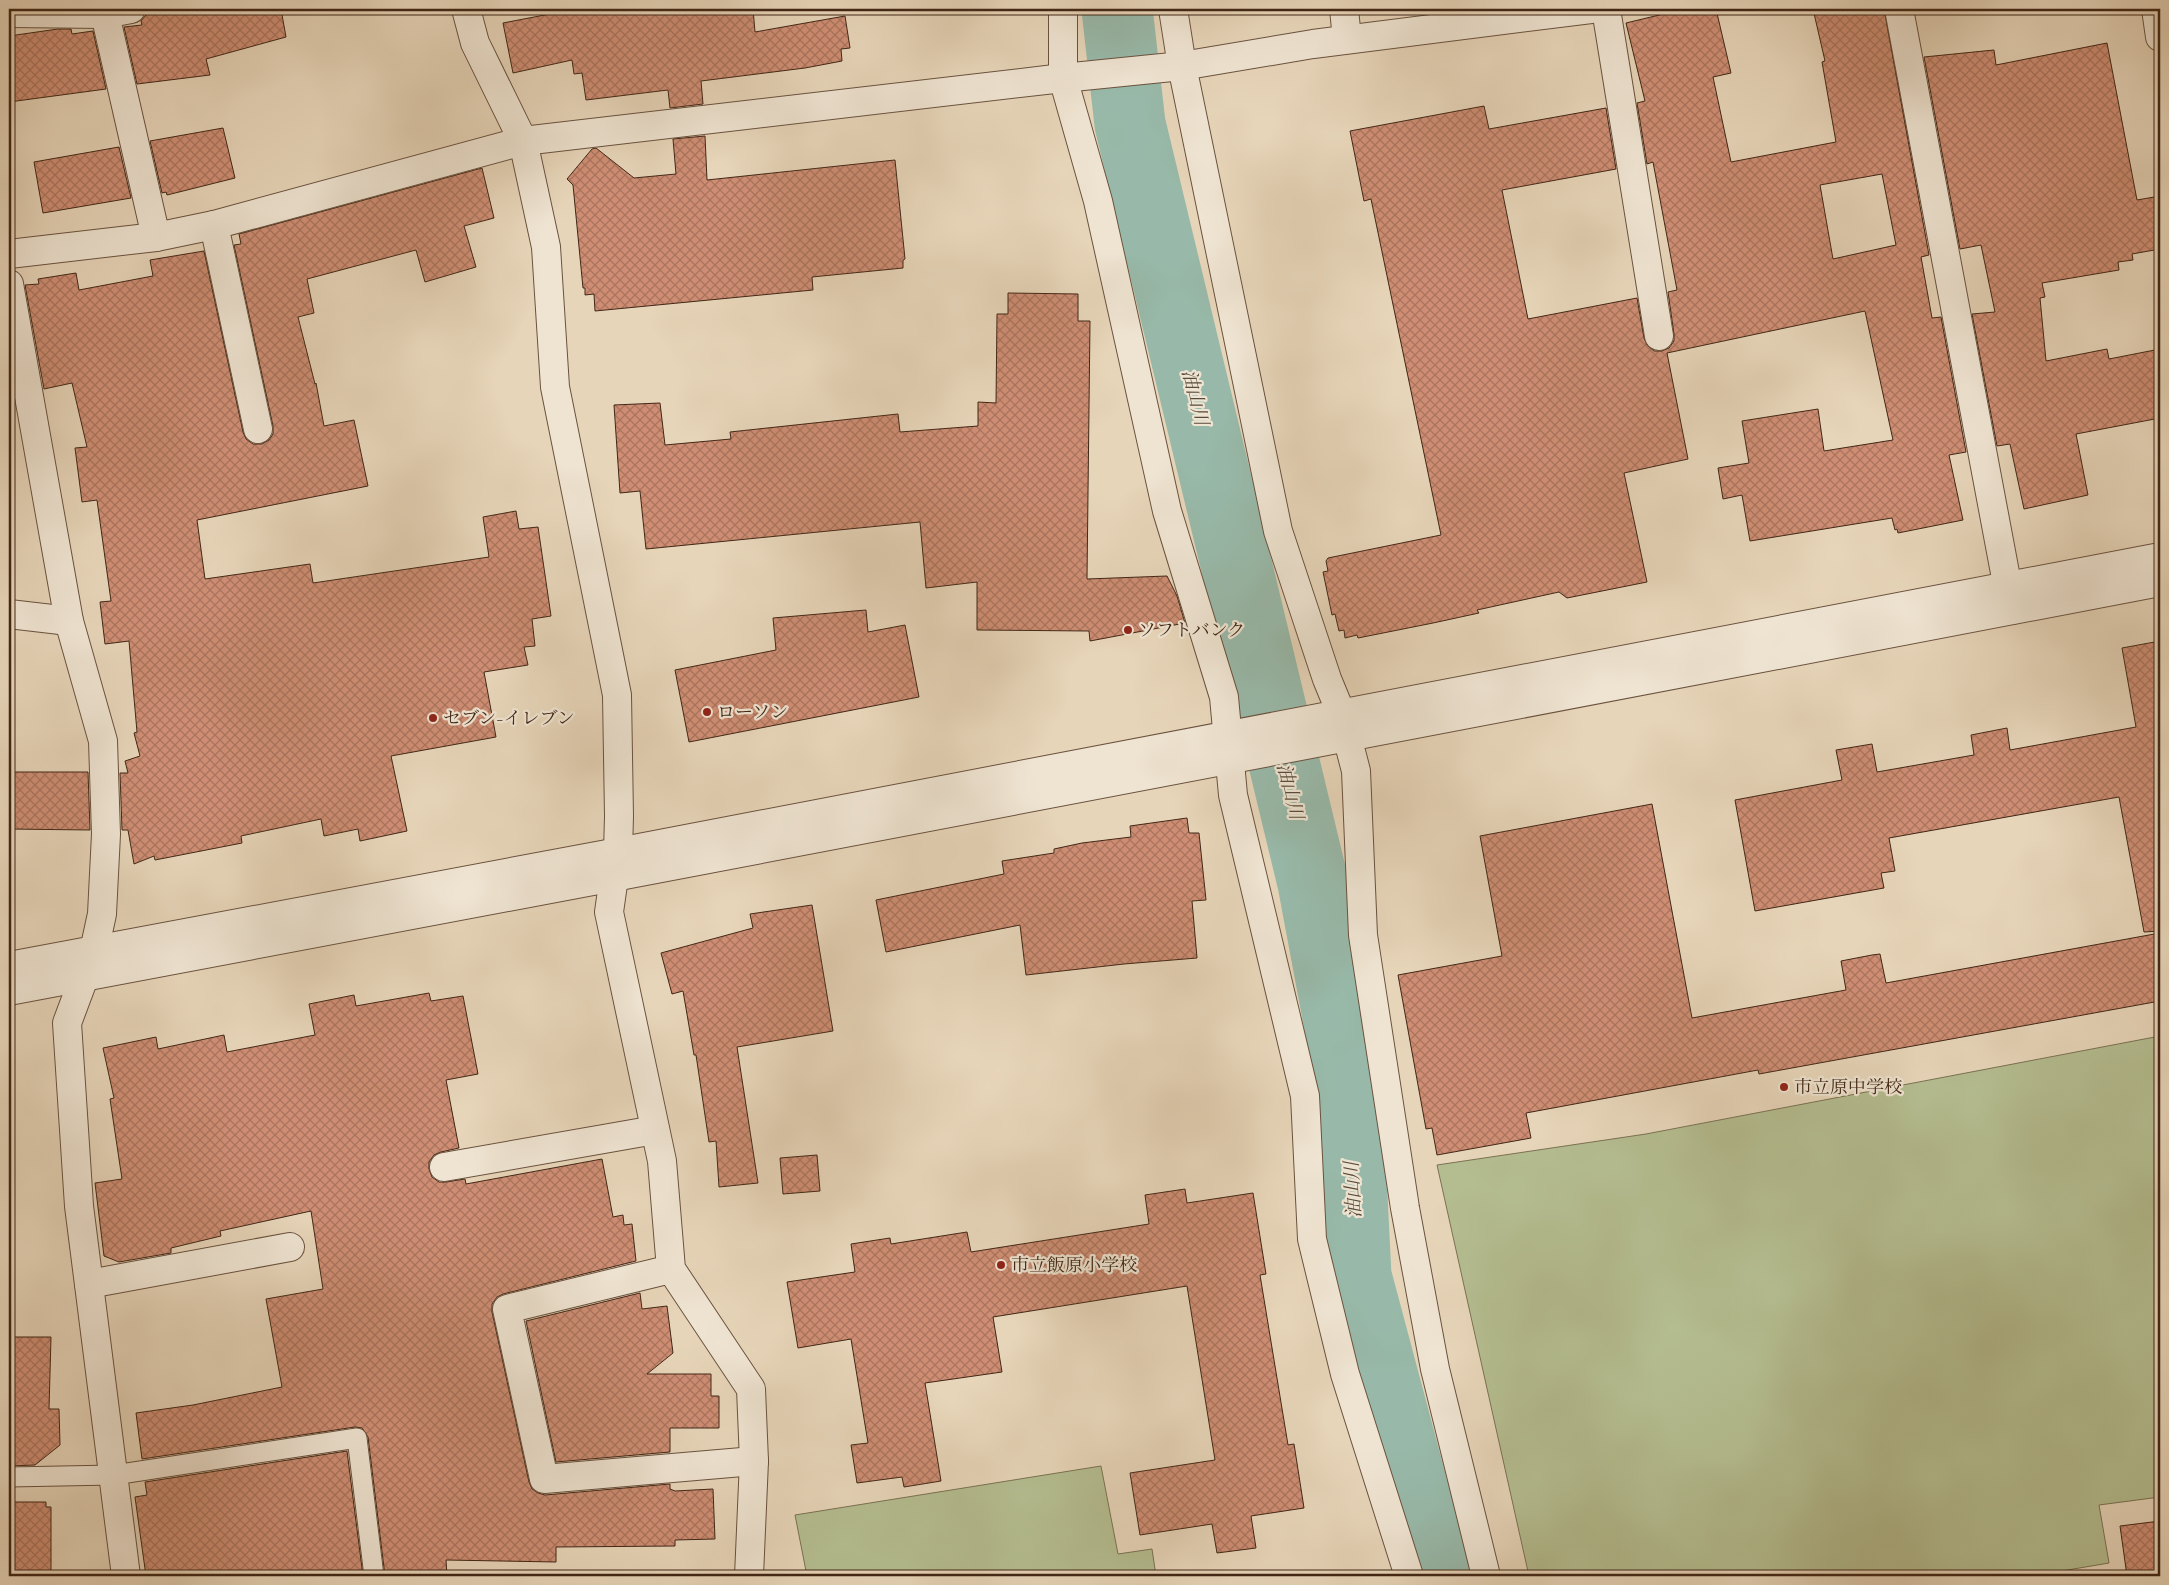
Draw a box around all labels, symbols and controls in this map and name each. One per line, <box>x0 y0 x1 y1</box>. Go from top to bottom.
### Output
water label: 油山川 <box>1176 367 1214 430</box>
place label: ソフトバンク <box>1138 619 1245 642</box>
marker: ソフトバンク <box>1122 624 1134 636</box>
place label: ローソン <box>717 701 788 724</box>
marker: ローソン <box>701 706 713 718</box>
place label: セブン-イレブン <box>443 707 575 730</box>
marker: セブン-イレブン <box>427 712 439 724</box>
water label: 油山川 <box>1271 761 1309 824</box>
place label: 市立原中学校 <box>1794 1076 1902 1099</box>
marker: 市立原中学校 <box>1778 1081 1790 1093</box>
water label: 油山川 <box>1339 1159 1366 1219</box>
place label: 市立飯原小学校 <box>1011 1254 1137 1277</box>
marker: 市立飯原小学校 <box>995 1259 1007 1271</box>

